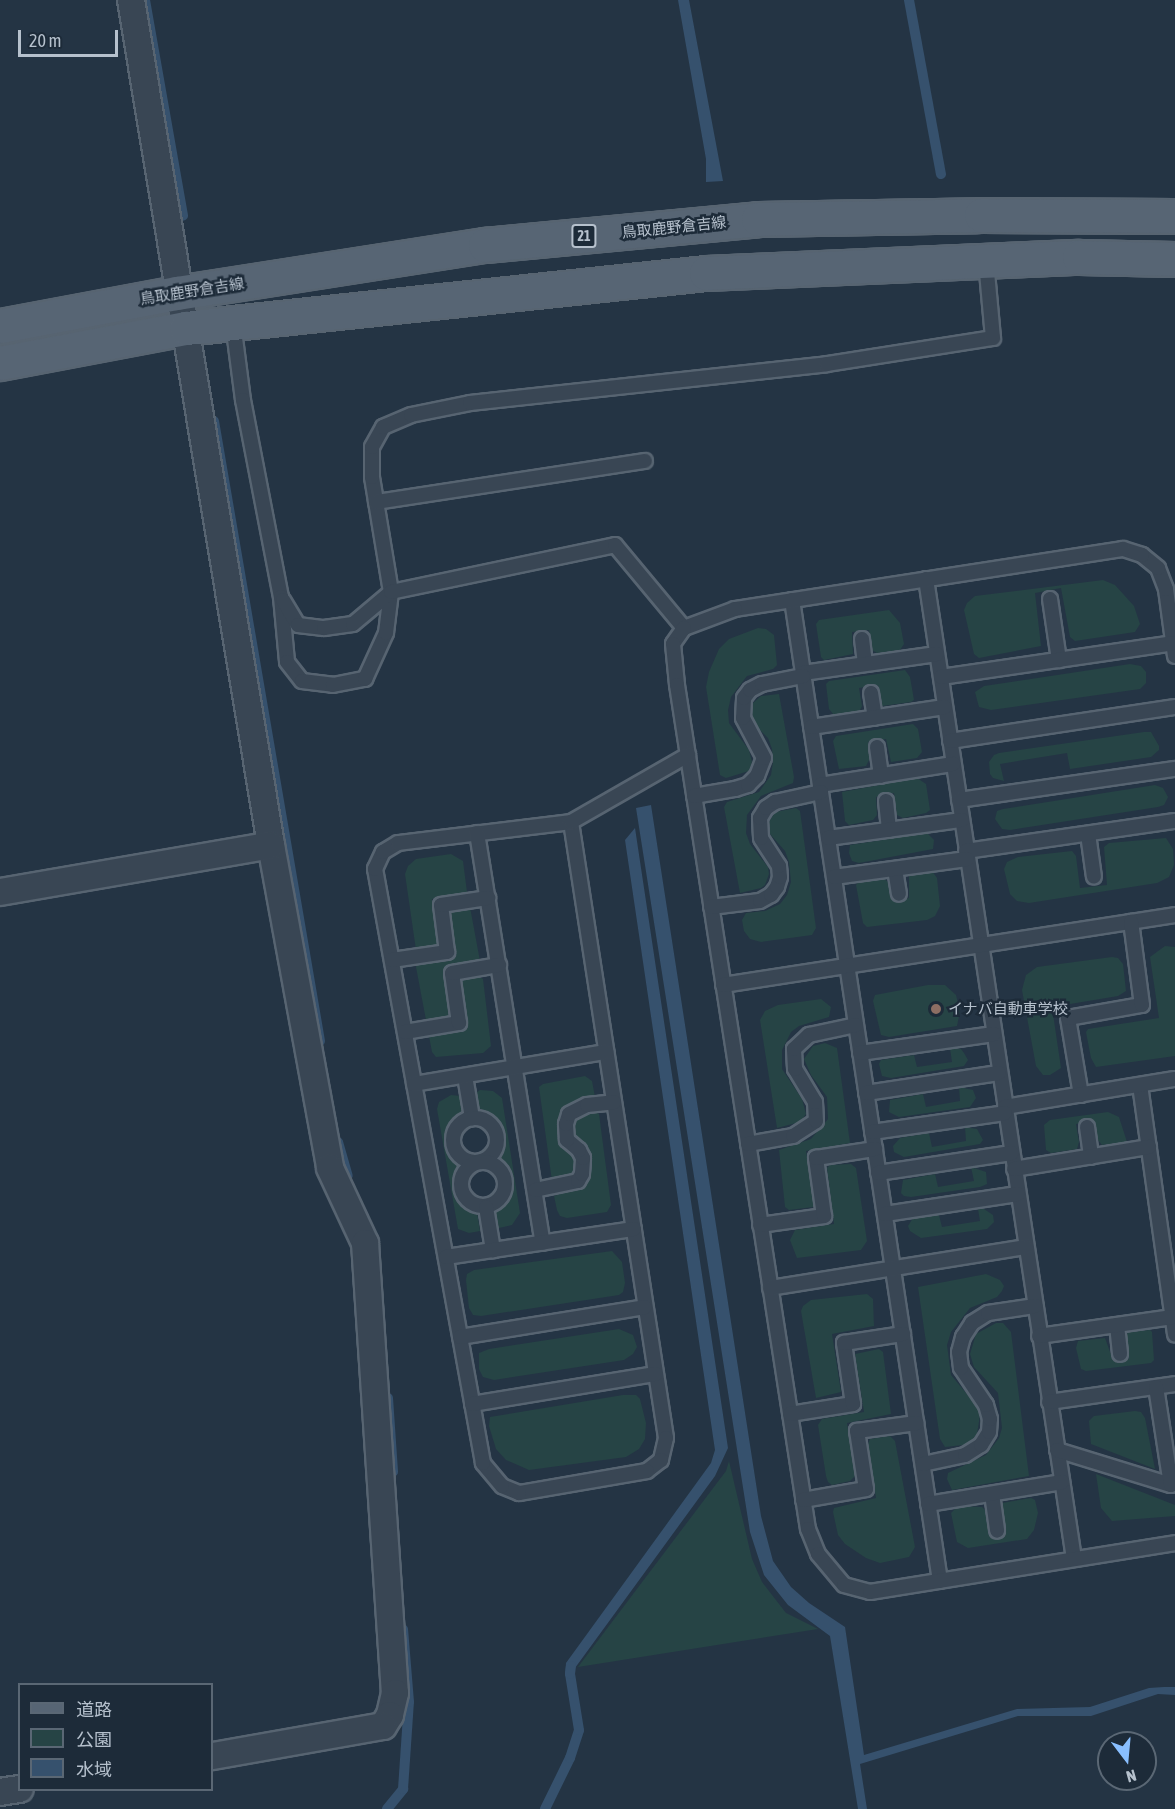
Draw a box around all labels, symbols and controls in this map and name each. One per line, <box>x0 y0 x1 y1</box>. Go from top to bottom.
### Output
scale bar <box>21 18 122 56</box>
text: 20 m <box>29 30 61 51</box>
street label: 鳥取鹿野倉吉線 <box>621 213 727 241</box>
road number: 21 <box>570 225 598 247</box>
street label: 鳥取鹿野倉吉線 <box>139 274 245 308</box>
place label: イナバ自動車学校 <box>948 1000 1068 1018</box>
marker: イナバ自動車学校 <box>929 1002 943 1016</box>
legend <box>18 1683 213 1791</box>
text: 道路 <box>76 1699 112 1720</box>
text: 公園 <box>76 1729 112 1750</box>
north arrow <box>1097 1731 1157 1791</box>
text: 水域 <box>76 1759 112 1780</box>
text: N <box>1124 1766 1138 1786</box>

